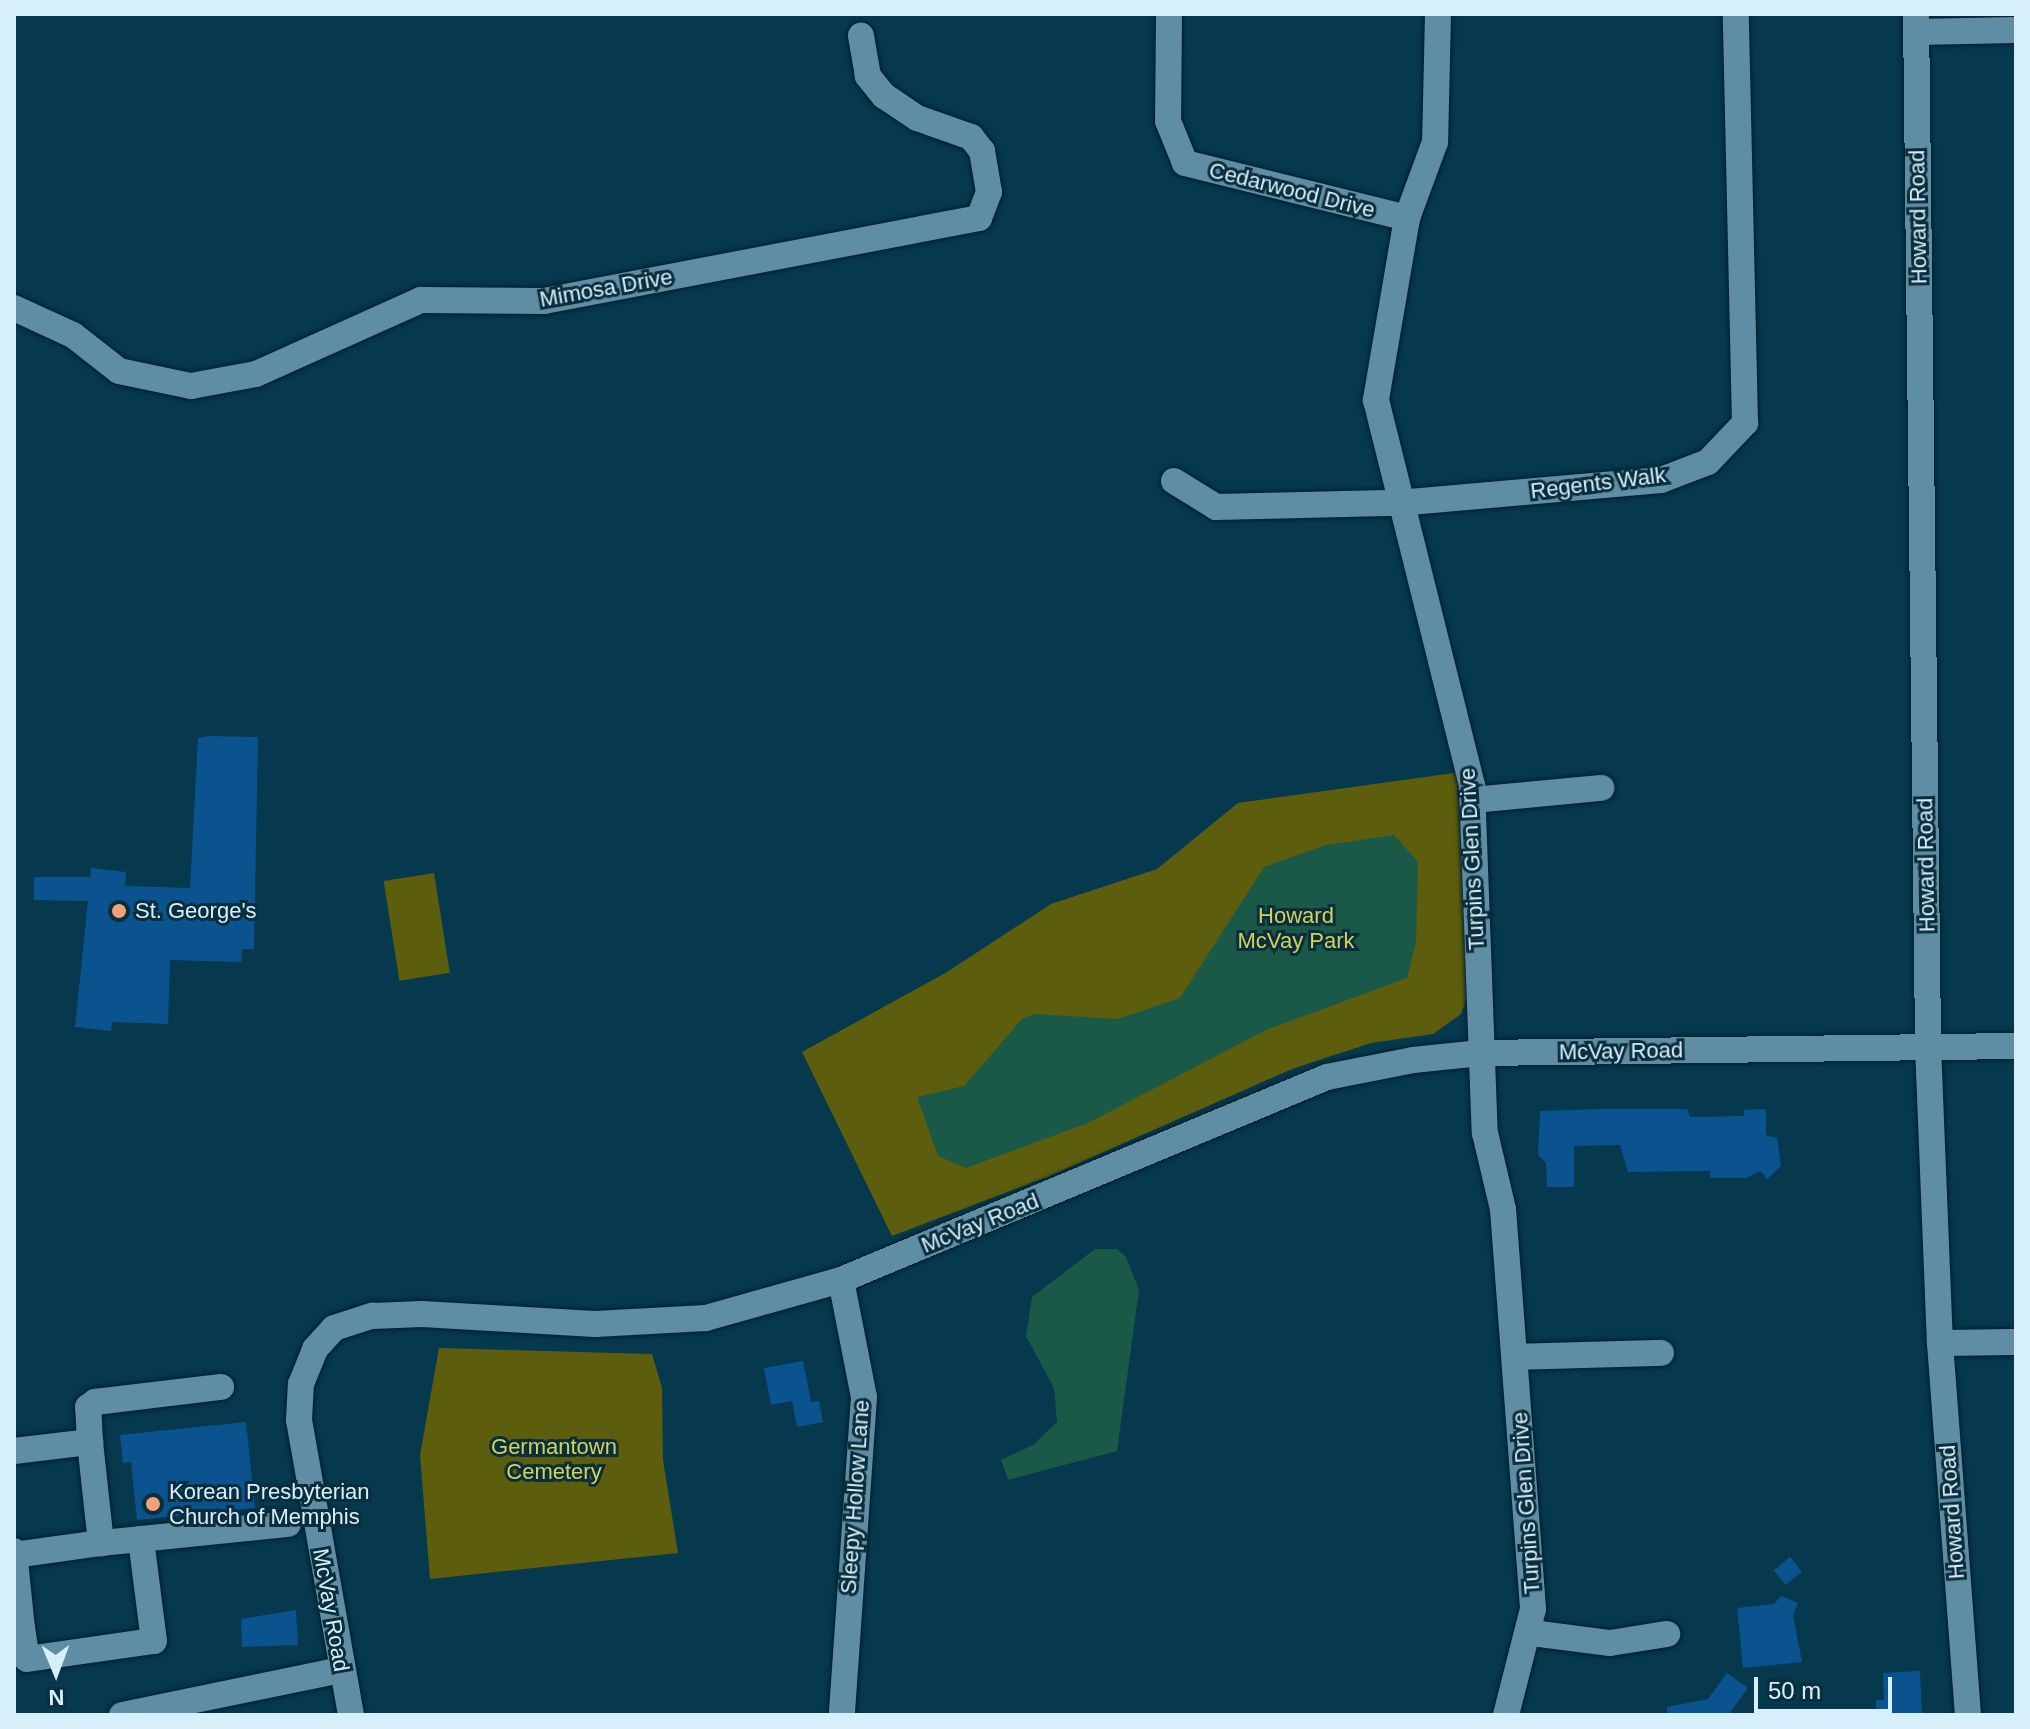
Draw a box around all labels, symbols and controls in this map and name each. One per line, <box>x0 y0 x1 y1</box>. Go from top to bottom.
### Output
street label: Howard Road <box>1904 150 1932 284</box>
street label: Cedarwood Drive <box>1206 157 1378 223</box>
street label: Mimosa Drive <box>537 263 675 313</box>
street label: Regents Walk <box>1529 462 1667 504</box>
street label: Turpins Glen Drive <box>1454 767 1490 951</box>
street label: Howard Road <box>1912 798 1940 932</box>
place label: St. George's <box>135 898 257 924</box>
marker: St. George's <box>110 902 128 920</box>
park label: Howard McVay Park <box>1238 902 1354 954</box>
street label: McVay Road <box>1559 1037 1683 1065</box>
street label: McVay Road <box>917 1187 1043 1259</box>
street label: Sleepy Hollow Lane <box>835 1399 875 1595</box>
street label: Turpins Glen Drive <box>1506 1411 1546 1595</box>
park label: Germantown Cemetery <box>491 1433 617 1484</box>
street label: Howard Road <box>1934 1444 1970 1580</box>
place label: Korean Presbyterian Church of Memphis <box>169 1478 370 1530</box>
marker: Korean Presbyterian Church of Memphis <box>144 1495 162 1513</box>
street label: McVay Road <box>307 1546 355 1674</box>
north arrow <box>16 1633 96 1713</box>
scale bar <box>1758 1661 1896 1711</box>
text: 50 m <box>1768 1677 1821 1704</box>
text: N <box>48 1685 65 1710</box>

